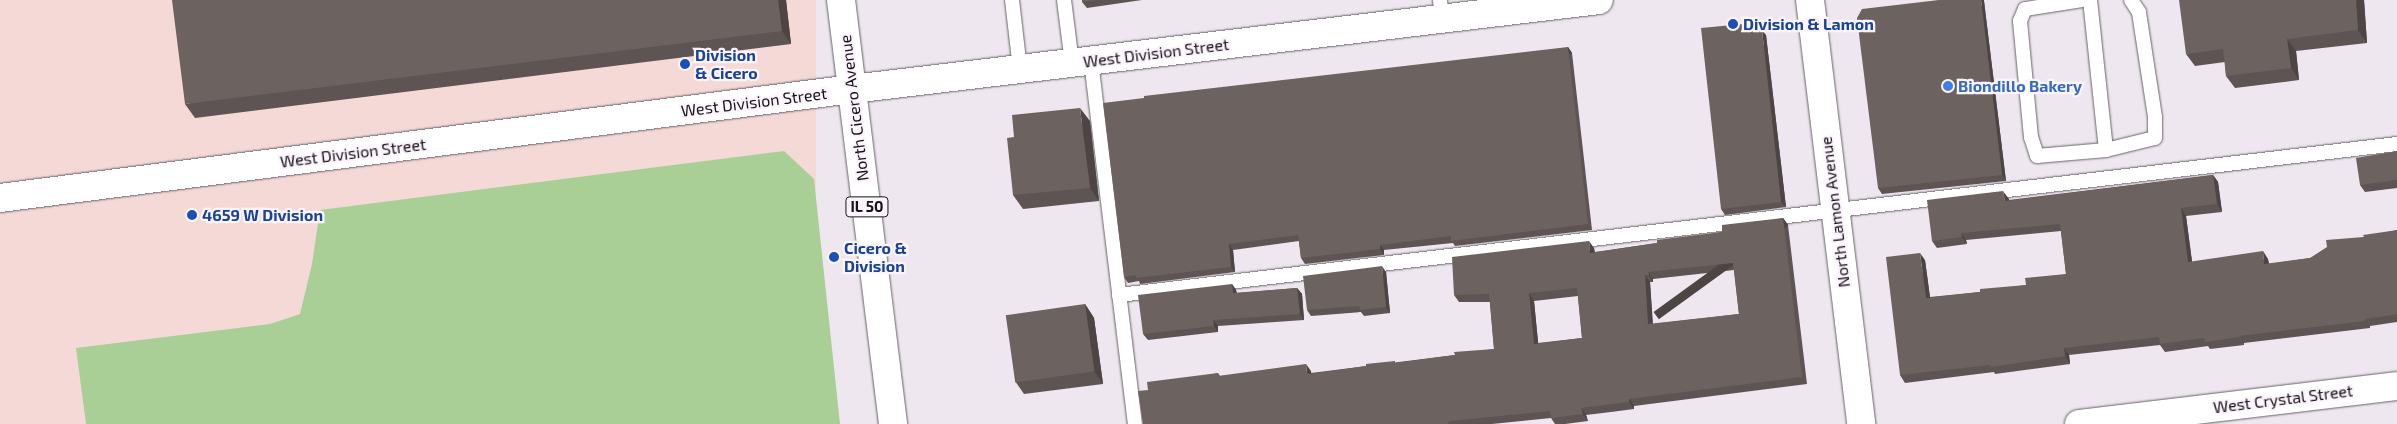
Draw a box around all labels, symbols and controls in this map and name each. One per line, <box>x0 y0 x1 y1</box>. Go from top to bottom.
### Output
place label: Division & Lamon <box>1743 14 1874 34</box>
marker: Division & Lamon <box>1727 18 1739 30</box>
street label: North Cicero Avenue <box>835 34 873 182</box>
street label: West Division Street <box>1082 35 1230 71</box>
place label: Division & Cicero <box>695 45 758 83</box>
marker: Division & Cicero <box>679 58 691 70</box>
place label: Biondillo Bakery <box>1958 76 2082 96</box>
marker: Biondillo Bakery <box>1942 80 1954 92</box>
street label: West Division Street <box>680 84 828 120</box>
street label: West Division Street <box>279 135 427 171</box>
street label: North Lamon Avenue <box>1816 135 1854 289</box>
road number: IL 50 <box>844 194 890 220</box>
place label: 4659 W Division <box>202 205 323 225</box>
marker: 4659 W Division <box>186 209 198 221</box>
place label: Cicero & Division <box>844 238 907 276</box>
marker: Cicero & Division <box>828 251 840 263</box>
street label: West Crystal Street <box>2212 381 2354 417</box>

